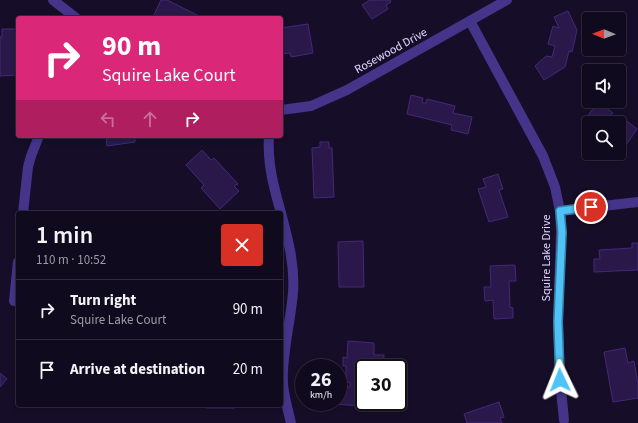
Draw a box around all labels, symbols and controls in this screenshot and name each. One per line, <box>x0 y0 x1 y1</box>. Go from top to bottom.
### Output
north arrow <box>582 12 626 56</box>
map controls <box>582 12 626 160</box>
street label: Rosewood Drive <box>352 24 431 78</box>
text: 90 m <box>102 26 161 66</box>
icon: right <box>36 32 88 84</box>
text: Squire Lake Court <box>102 63 236 88</box>
button: sound <box>582 64 626 108</box>
icon: left <box>97 108 119 130</box>
icon: ahead <box>139 108 161 130</box>
icon: right <box>181 108 203 130</box>
button: search <box>582 116 626 160</box>
pin <box>574 190 608 224</box>
icon: arrive <box>580 196 602 218</box>
street label: Squire Lake Drive <box>538 215 555 301</box>
text: 1 min <box>36 218 93 253</box>
button: close <box>221 224 263 266</box>
text: 110 m · 10:52 <box>36 251 106 269</box>
text: Turn right <box>70 290 136 311</box>
icon: right <box>36 299 58 321</box>
text: 90 m <box>233 299 263 320</box>
text: Squire Lake Court <box>70 311 166 329</box>
icon: arrive <box>36 359 58 381</box>
text: Arrive at destination <box>70 359 205 380</box>
text: 20 m <box>233 359 263 380</box>
speed limit sign: 30 <box>355 359 407 411</box>
position arrow <box>539 359 581 401</box>
text: 26 <box>310 366 332 394</box>
text: km/h <box>310 388 332 402</box>

